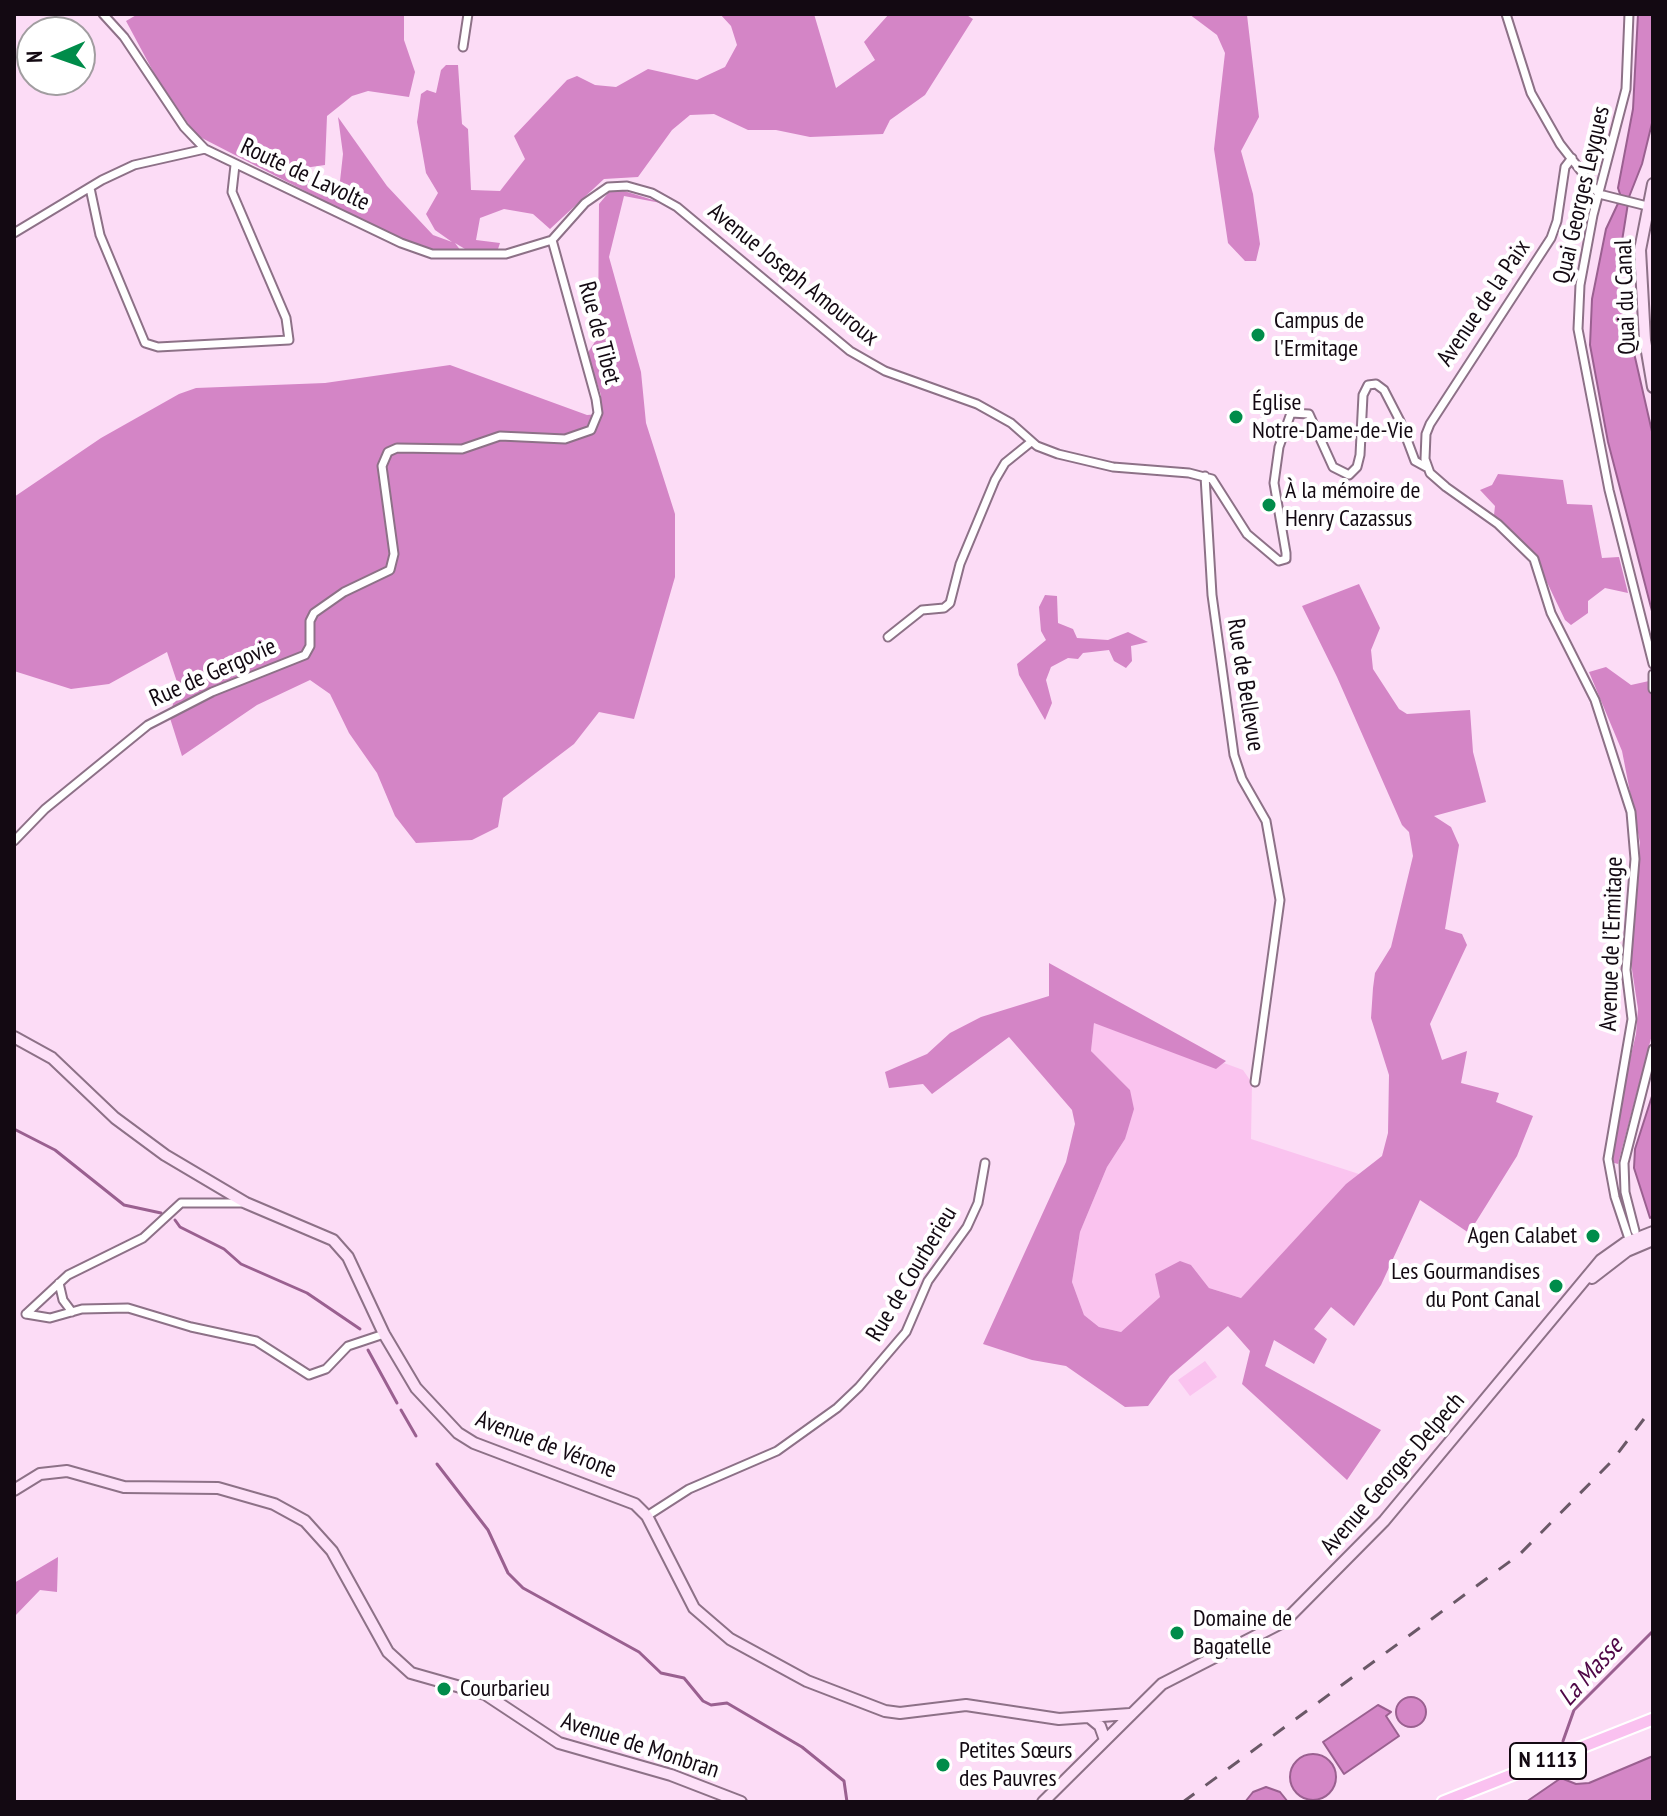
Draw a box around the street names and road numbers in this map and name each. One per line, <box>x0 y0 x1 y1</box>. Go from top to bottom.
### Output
street label: Quai Georges Leygues <box>1548 103 1616 287</box>
street label: Route de Lavolte <box>236 133 374 217</box>
street label: Avenue Joseph Amouroux <box>702 197 884 353</box>
street label: Avenue de la Paix <box>1431 234 1537 372</box>
street label: Quai du Canal <box>1610 239 1642 355</box>
street label: Rue de Tibet <box>571 278 627 388</box>
street label: Rue de Bellevue <box>1220 617 1270 753</box>
street label: Rue de Gergovie <box>145 632 281 714</box>
street label: Avenue de l’Ermitage <box>1595 856 1629 1032</box>
street label: Rue de Courberieu <box>860 1201 964 1347</box>
street label: Avenue Georges Delpech <box>1315 1387 1471 1561</box>
street label: Avenue de Vérone <box>472 1405 620 1485</box>
street label: Avenue de Monbran <box>557 1707 723 1785</box>
road number: N 1113 <box>1510 1743 1586 1779</box>

